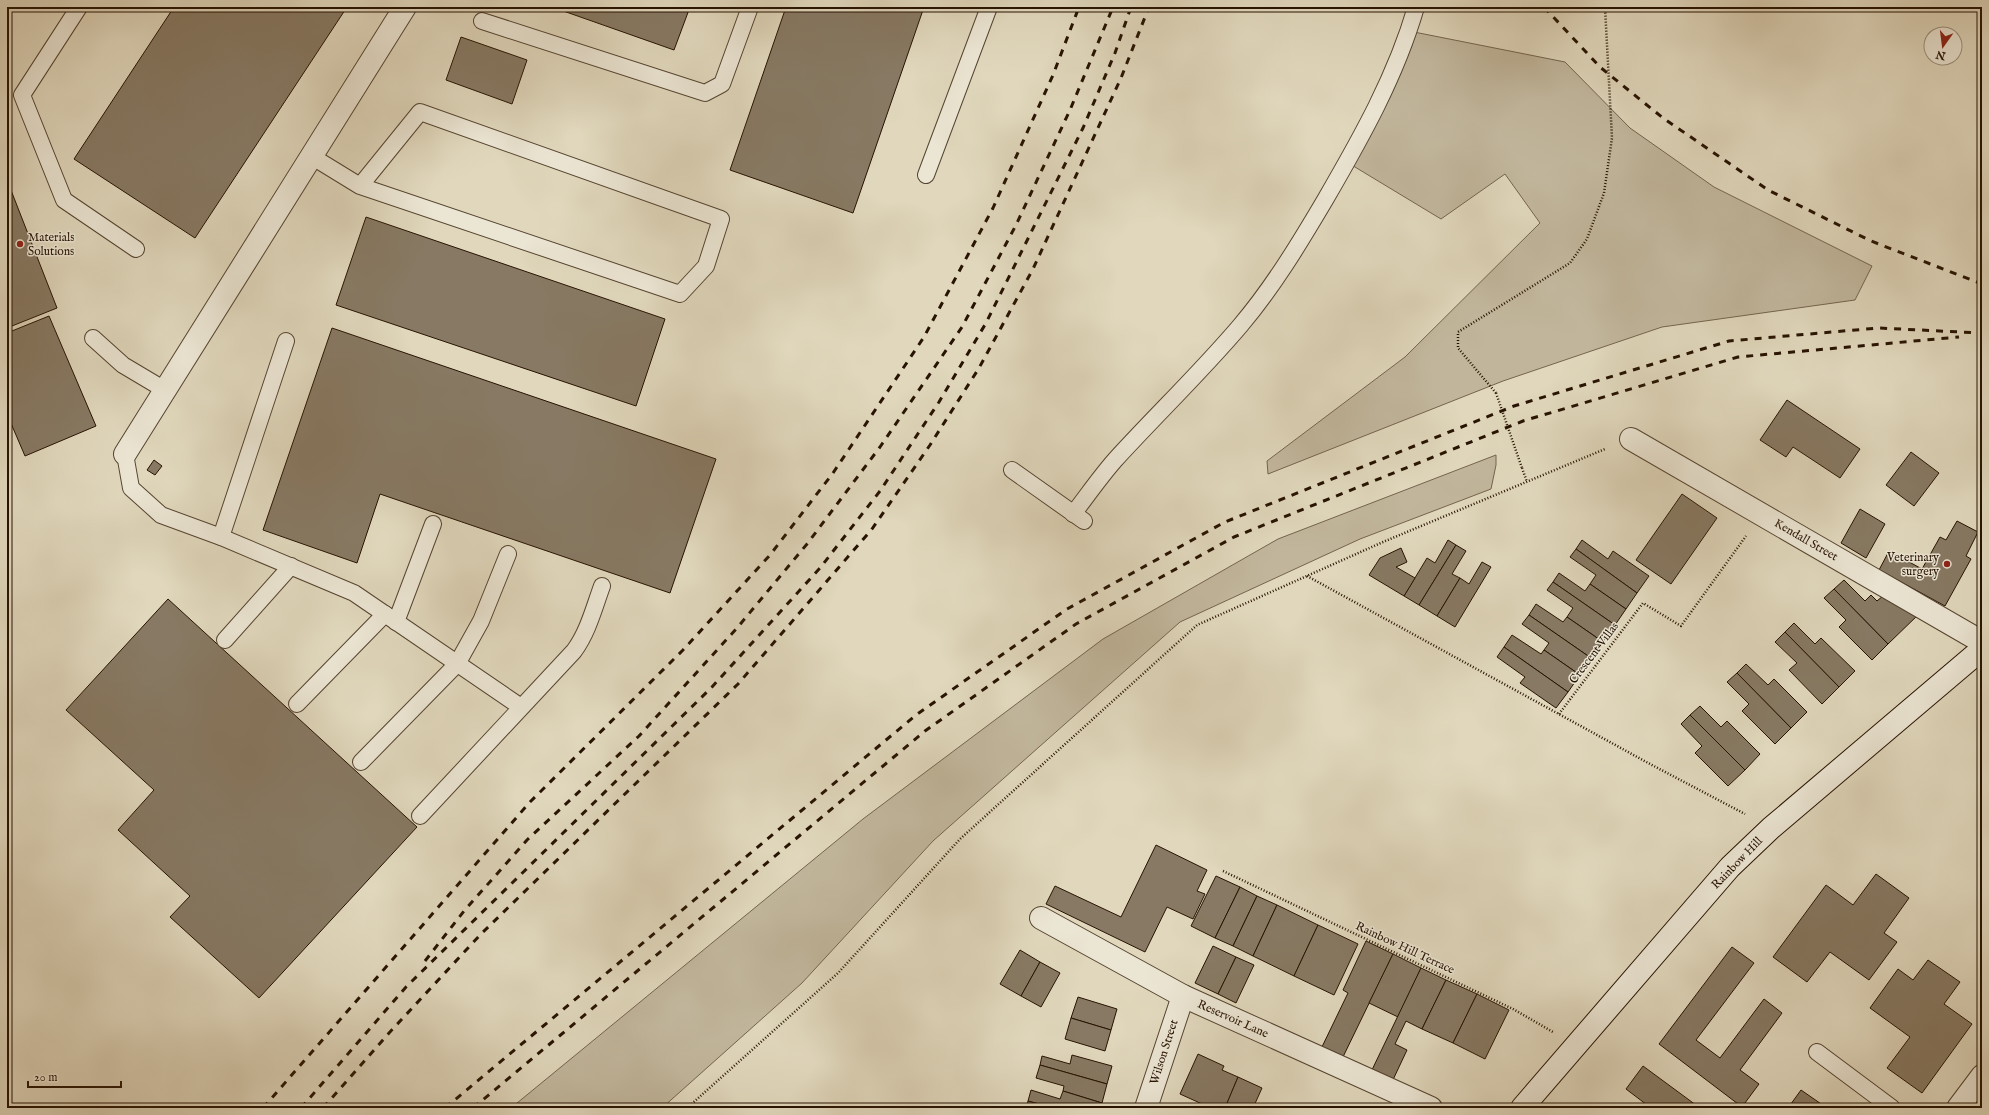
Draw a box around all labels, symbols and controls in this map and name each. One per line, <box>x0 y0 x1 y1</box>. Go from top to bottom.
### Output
north arrow <box>1923 26 1963 66</box>
text: N <box>1934 47 1948 63</box>
place label: Materials Solutions <box>28 230 74 259</box>
marker: Materials Solutions <box>15 239 25 249</box>
street label: Kendall Street <box>1771 516 1841 564</box>
place label: Veterinary surgery <box>1886 550 1939 579</box>
marker: Veterinary surgery <box>1942 559 1952 569</box>
street label: Crescent Villas <box>1566 619 1622 687</box>
street label: Rainbow Hill <box>1708 833 1766 892</box>
street label: Rainbow Hill Terrace <box>1353 918 1457 978</box>
street label: Reservoir Lane <box>1195 997 1271 1042</box>
street label: Wilson Street <box>1146 1018 1182 1086</box>
scale bar <box>28 1063 121 1089</box>
text: 20 m <box>34 1070 57 1085</box>

